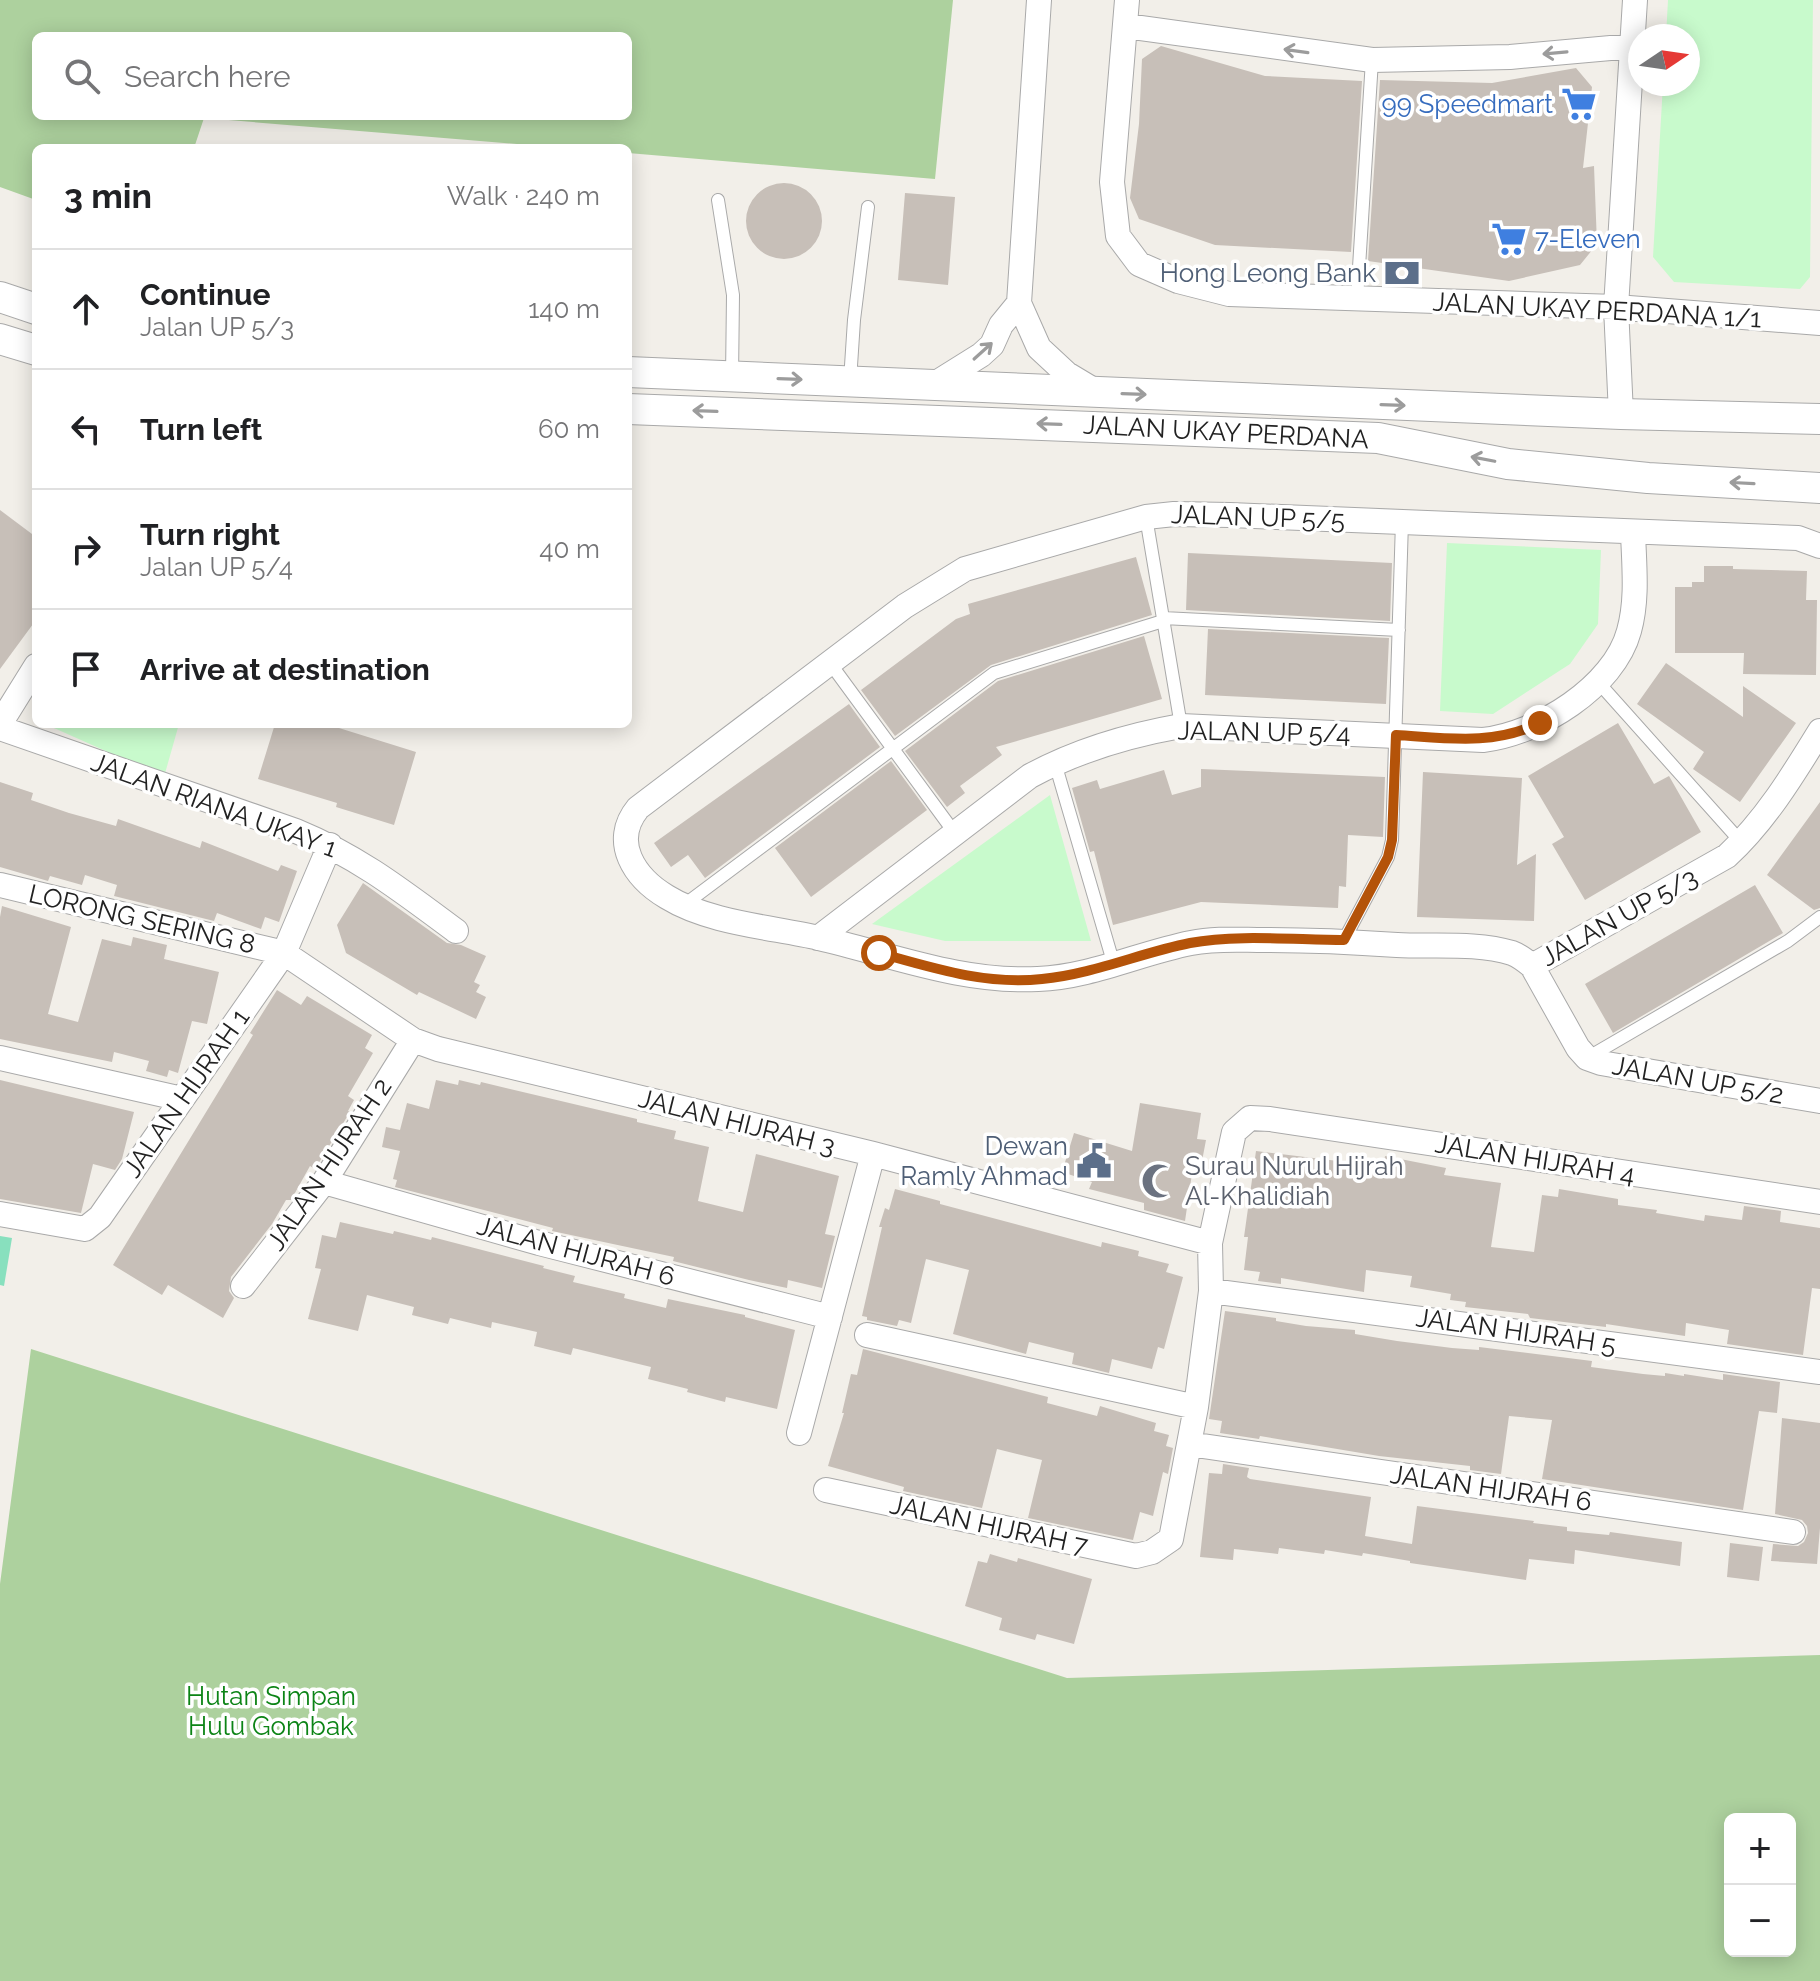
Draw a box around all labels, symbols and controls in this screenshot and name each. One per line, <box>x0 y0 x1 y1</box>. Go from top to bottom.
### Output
north arrow <box>1628 24 1700 96</box>
search box <box>32 32 632 120</box>
one-way arrow <box>1284 43 1309 58</box>
one-way arrow <box>1542 46 1569 61</box>
icon: search <box>60 54 104 98</box>
text: Search here <box>124 59 291 94</box>
supermarket icon: 99 Speedmart <box>1560 85 1598 123</box>
place label: 99 Speedmart <box>1381 89 1553 119</box>
text: 3 min <box>64 176 152 216</box>
text: Walk · 240 m <box>447 181 600 211</box>
supermarket icon: 7-Eleven <box>1490 220 1528 258</box>
place label: 7-Eleven <box>1535 224 1641 254</box>
bank icon: Hong Leong Bank <box>1383 254 1421 292</box>
place label: Hong Leong Bank <box>1160 258 1376 288</box>
text: Continue <box>140 277 271 312</box>
street label: JALAN UKAY PERDANA 1/1 <box>1432 286 1762 334</box>
icon: ahead <box>64 287 108 331</box>
text: 140 m <box>528 294 600 324</box>
text: Jalan UP 5/3 <box>140 312 294 342</box>
one-way arrow <box>972 342 993 361</box>
one-way arrow <box>776 371 803 386</box>
one-way arrow <box>1120 386 1147 401</box>
one-way arrow <box>1379 397 1406 412</box>
one-way arrow <box>692 404 719 419</box>
icon: left <box>64 407 108 451</box>
street label: JALAN UKAY PERDANA <box>1083 410 1370 454</box>
text: Turn left <box>140 412 262 447</box>
text: 60 m <box>538 414 600 444</box>
one-way arrow <box>1036 417 1063 432</box>
one-way arrow <box>1471 450 1497 465</box>
one-way arrow <box>1729 476 1756 491</box>
street label: JALAN UP 5/5 <box>1171 499 1345 535</box>
text: Turn right <box>140 517 280 552</box>
icon: right <box>64 527 108 571</box>
text: 40 m <box>539 534 600 564</box>
text: Jalan UP 5/4 <box>140 552 293 582</box>
icon: arrive <box>64 647 108 691</box>
text: Arrive at destination <box>140 652 430 687</box>
route end <box>1522 705 1558 741</box>
street label: JALAN UP 5/4 <box>1177 715 1351 749</box>
street label: JALAN RIANA UKAY 1 <box>87 747 341 863</box>
street label: JALAN UP 5/3 <box>1536 862 1702 972</box>
street label: LORONG SERING 8 <box>26 878 258 960</box>
route start <box>861 935 897 971</box>
street label: JALAN HIJRAH 1 <box>117 1003 255 1183</box>
street label: JALAN UP 5/2 <box>1610 1050 1786 1110</box>
street label: JALAN HIJRAH 2 <box>260 1072 398 1256</box>
street label: JALAN HIJRAH 3 <box>636 1083 838 1161</box>
street label: JALAN HIJRAH 4 <box>1433 1128 1637 1190</box>
place label: Dewan Ramly Ahmad <box>900 1131 1068 1191</box>
public building icon: Dewan Ramly Ahmad <box>1075 1142 1113 1180</box>
place label: Surau Nurul Hijrah Al-Khalidiah <box>1185 1151 1404 1211</box>
mosque icon: Surau Nurul Hijrah Al-Khalidiah <box>1140 1162 1178 1200</box>
street label: JALAN HIJRAH 6 <box>474 1210 678 1292</box>
street label: JALAN HIJRAH 5 <box>1414 1302 1618 1360</box>
street label: JALAN HIJRAH 6 <box>1388 1459 1594 1517</box>
street label: JALAN HIJRAH 7 <box>887 1489 1091 1561</box>
park label: Hutan Simpan Hulu Gombak <box>186 1681 356 1741</box>
map controls <box>1724 1813 1796 1957</box>
button: + <box>1724 1813 1796 1885</box>
button: − <box>1724 1885 1796 1957</box>

